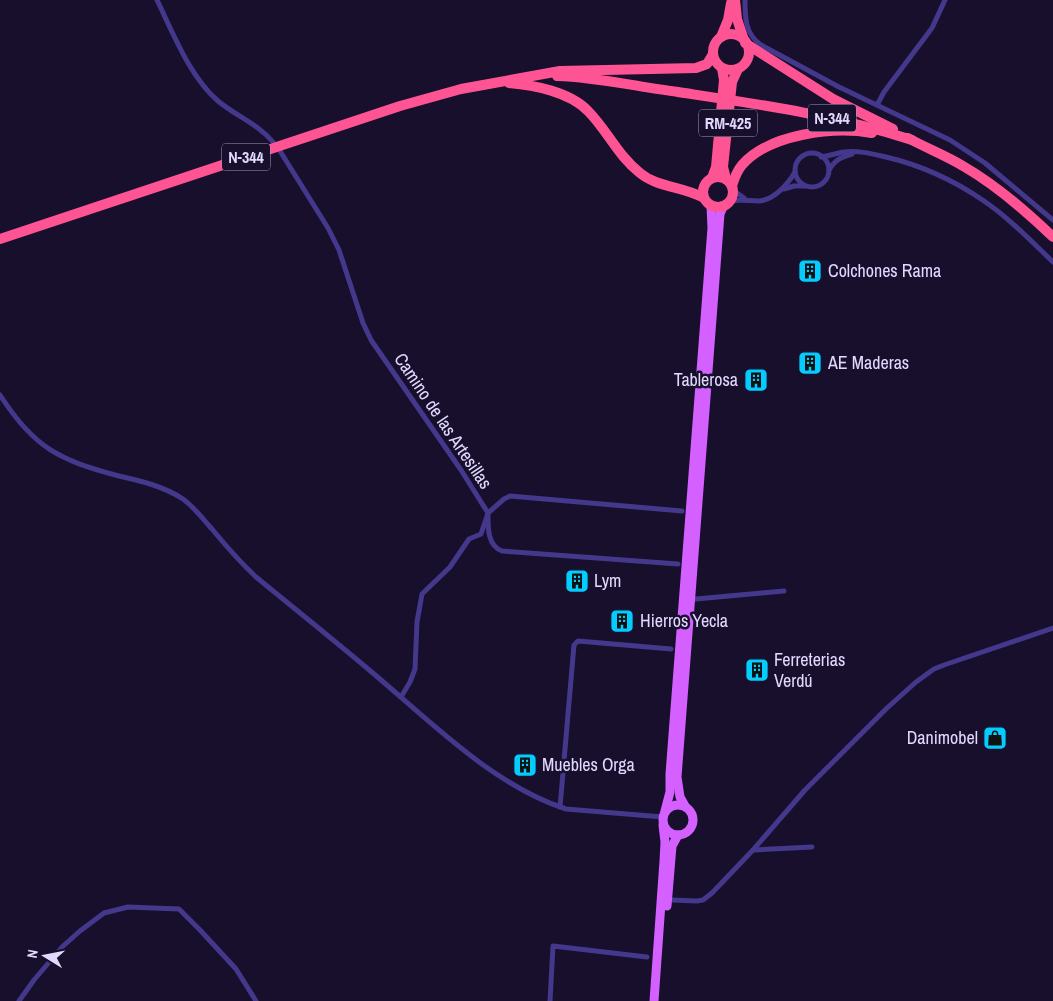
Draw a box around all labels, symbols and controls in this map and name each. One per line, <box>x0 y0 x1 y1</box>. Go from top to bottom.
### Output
road number: N-344 <box>808 105 856 132</box>
road number: RM-425 <box>699 110 757 136</box>
road number: N-344 <box>222 144 270 170</box>
building icon: Colchones Rama <box>797 258 823 284</box>
place label: Colchones Rama <box>828 258 941 283</box>
street label: Camino de las Artesillas <box>389 348 498 494</box>
building icon: AE Maderas <box>797 350 823 376</box>
place label: AE Maderas <box>827 350 909 375</box>
place label: Tablerosa <box>674 367 738 392</box>
building icon: Tablerosa <box>743 367 769 393</box>
building icon: Lym <box>564 568 590 594</box>
place label: Lym <box>594 568 621 593</box>
building icon: Hierros Yecla <box>609 608 635 634</box>
place label: Hierros Yecla <box>640 608 728 633</box>
place label: Ferreterias Verdú <box>774 647 845 693</box>
building icon: Ferreterias Verdú <box>744 657 770 683</box>
place label: Danimobel <box>907 725 978 750</box>
shop icon: Danimobel <box>982 725 1008 751</box>
building icon: Muebles Orga <box>512 752 538 778</box>
place label: Muebles Orga <box>542 752 635 777</box>
north arrow <box>20 931 70 981</box>
text: N <box>23 948 42 959</box>

